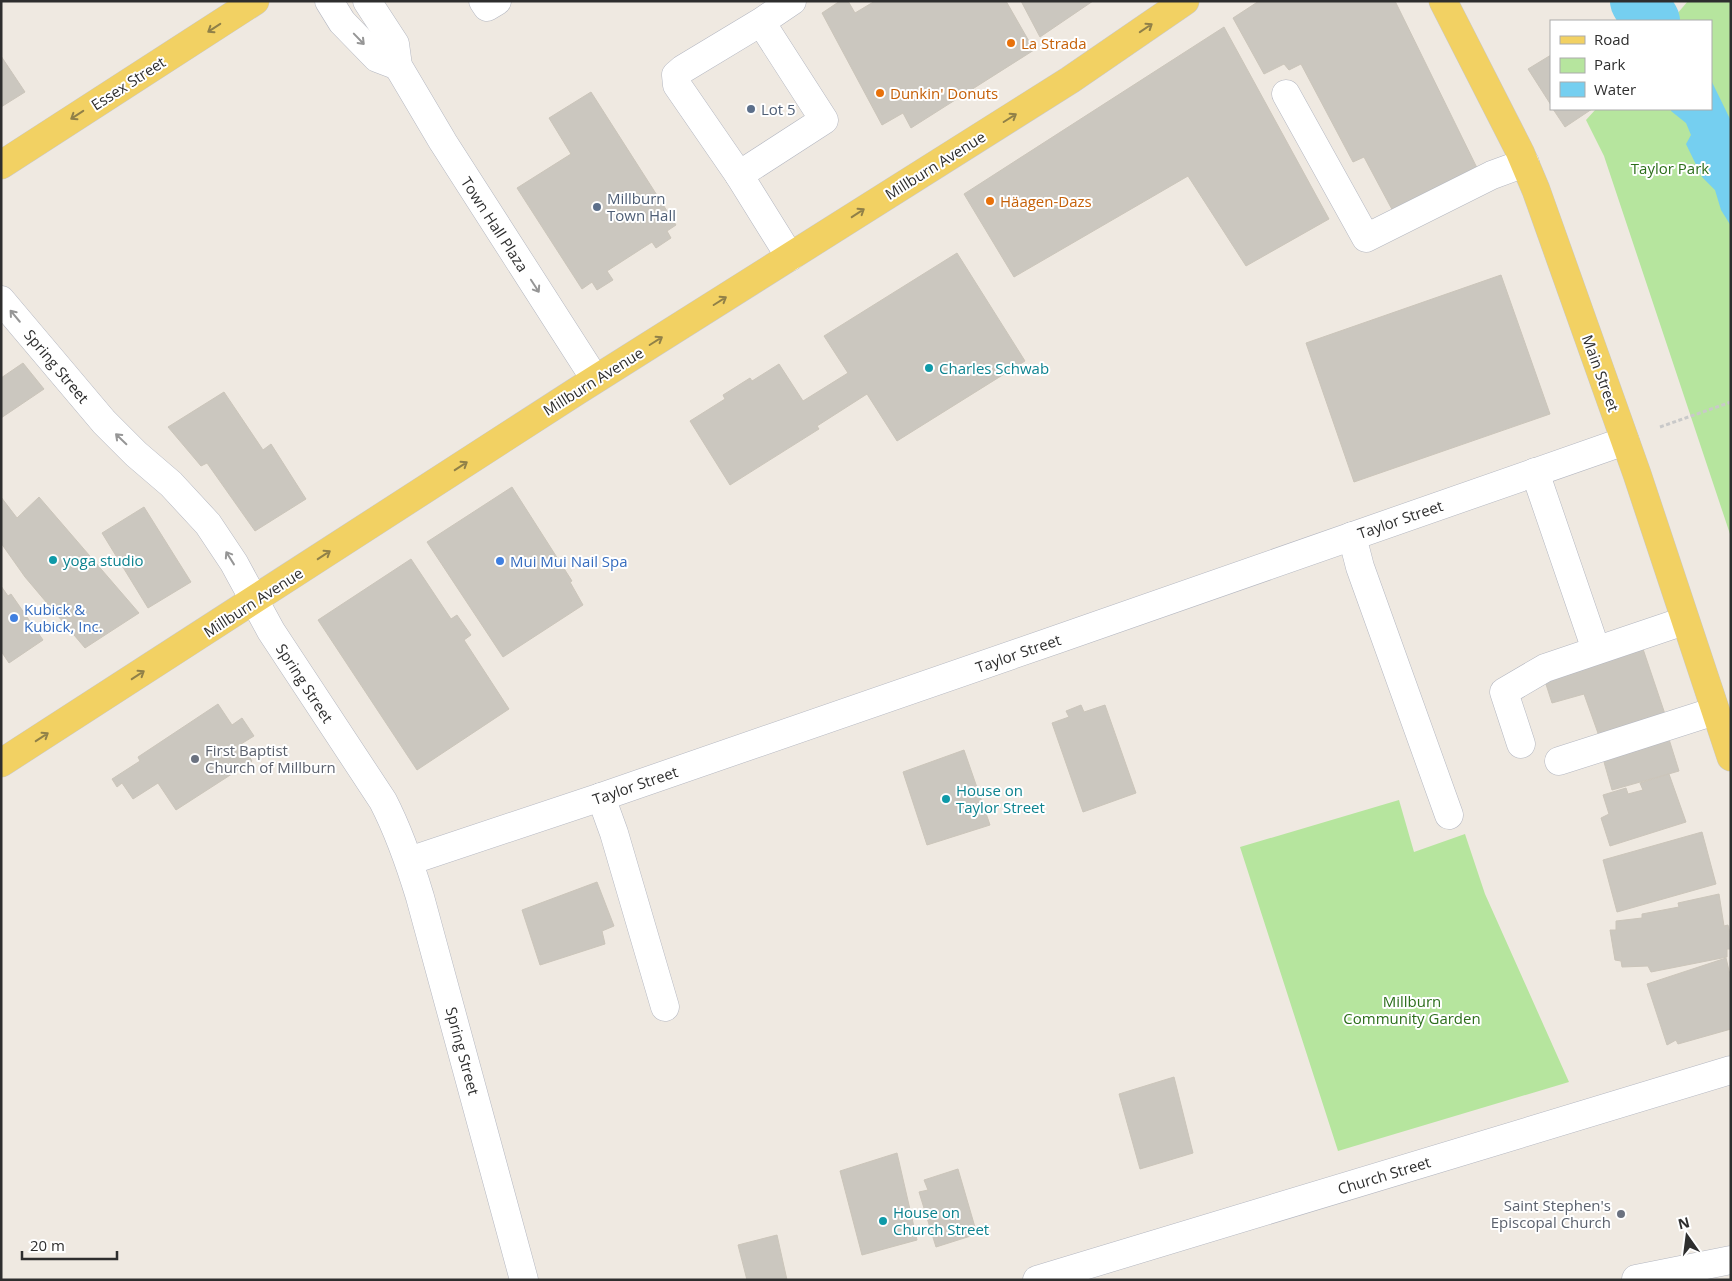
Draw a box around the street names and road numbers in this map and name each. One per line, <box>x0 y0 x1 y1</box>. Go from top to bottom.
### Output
street label: Essex Street <box>87 52 169 114</box>
street label: Millburn Avenue <box>881 126 989 204</box>
street label: Town Hall Plaza <box>457 173 533 275</box>
street label: Spring Street <box>20 325 94 407</box>
street label: Main Street <box>1578 332 1624 414</box>
street label: Millburn Avenue <box>539 342 647 420</box>
street label: Taylor Street <box>1355 495 1445 543</box>
street label: Millburn Avenue <box>199 562 307 642</box>
street label: Taylor Street <box>973 629 1063 677</box>
street label: Spring Street <box>272 640 338 726</box>
street label: Taylor Street <box>590 761 680 809</box>
street label: Spring Street <box>442 1005 484 1097</box>
street label: Church Street <box>1335 1151 1433 1199</box>

